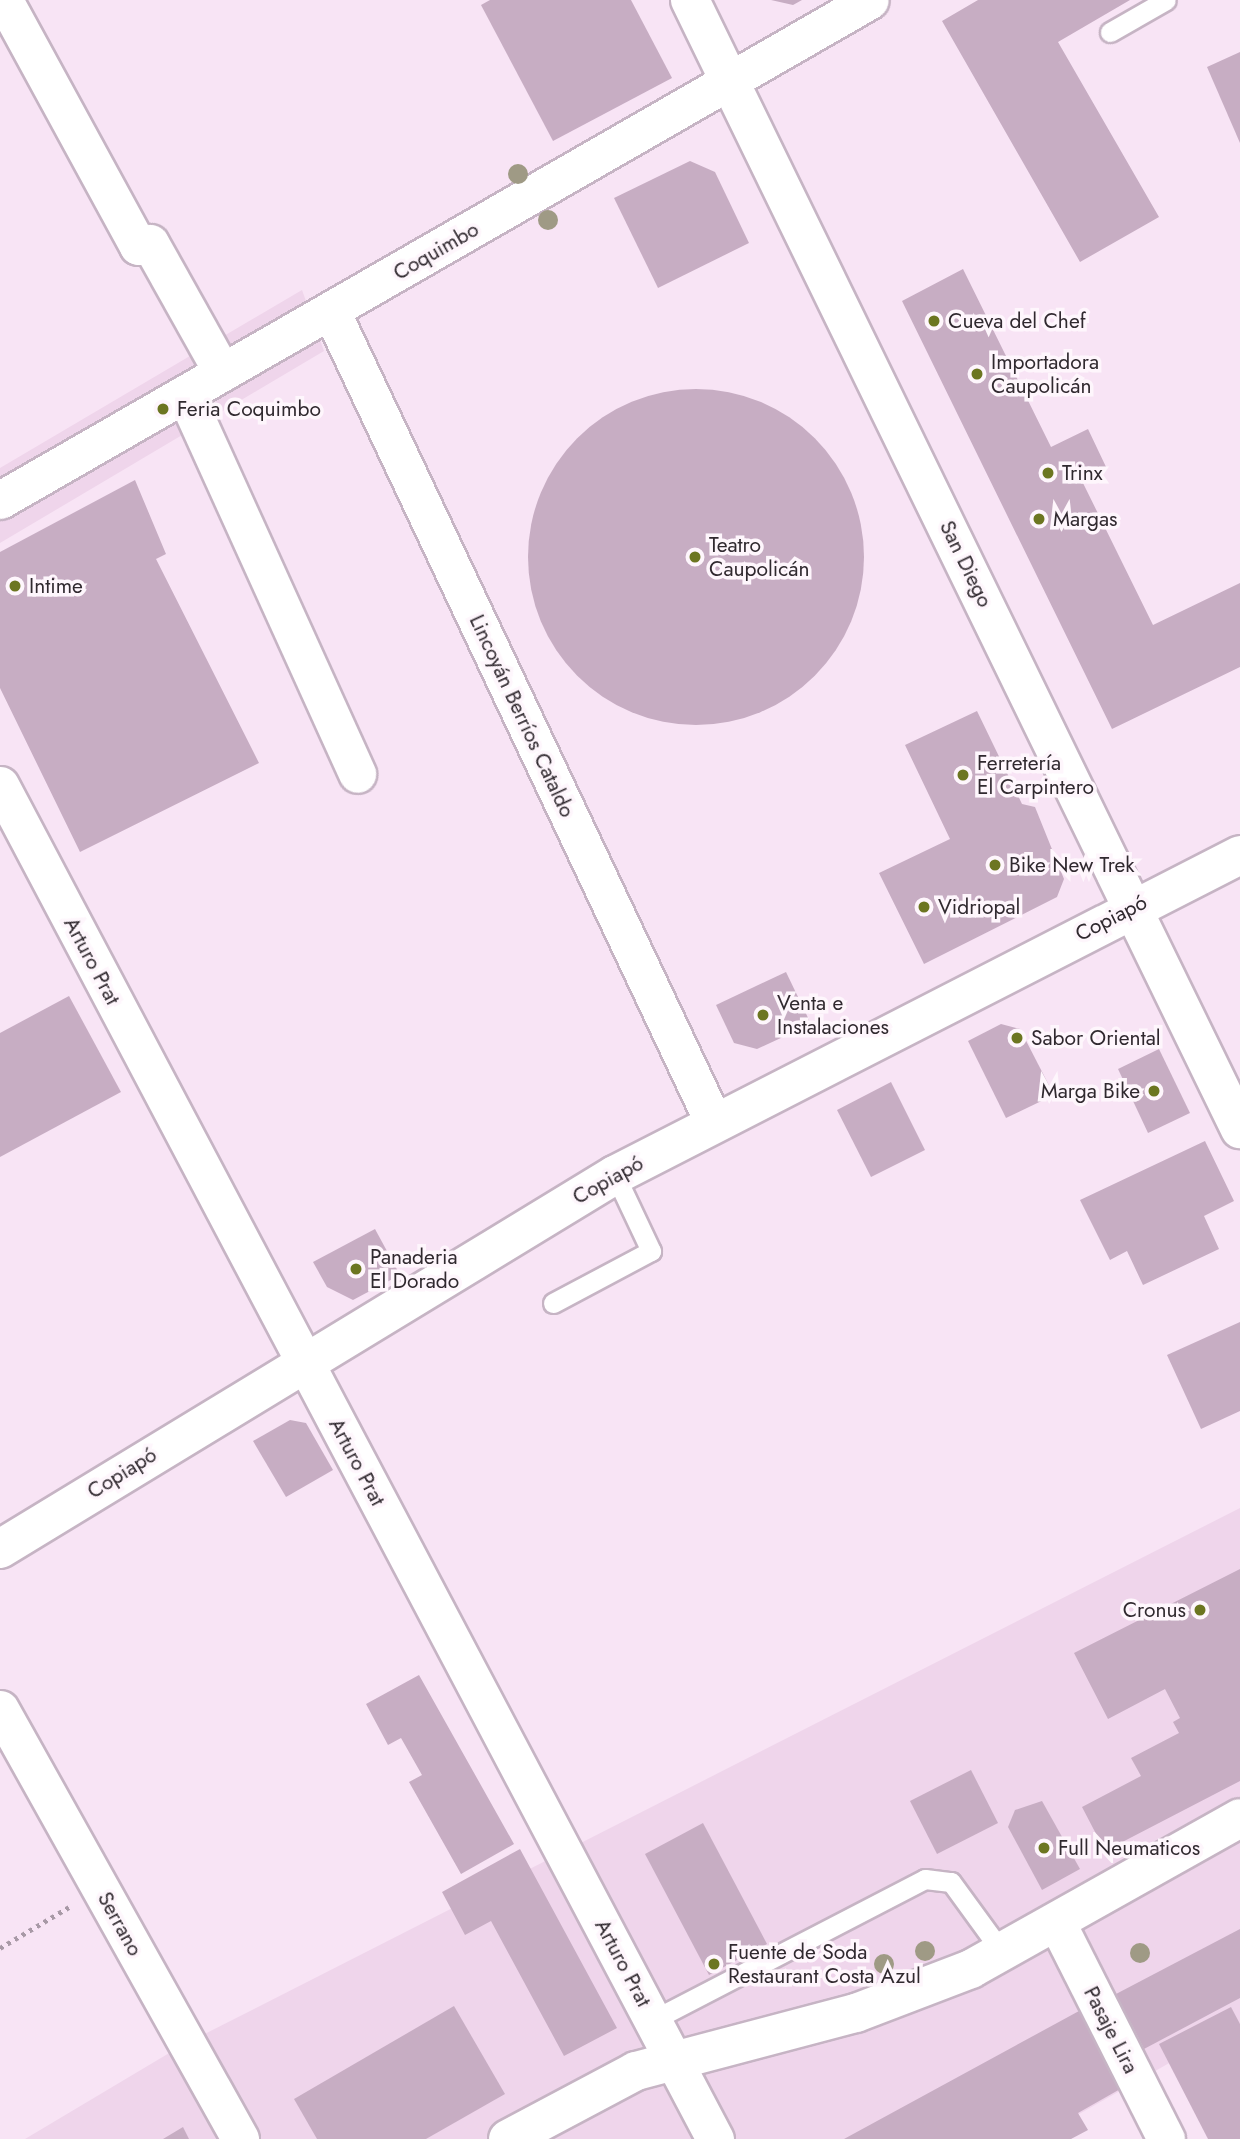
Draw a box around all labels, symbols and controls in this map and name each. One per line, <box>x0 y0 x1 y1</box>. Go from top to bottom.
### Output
street label: Coquimbo <box>389 217 483 285</box>
place label: Cueva del Chef <box>948 308 1086 334</box>
marker: Cueva del Chef <box>926 313 942 329</box>
place label: Importadora Caupolicán <box>991 349 1099 399</box>
marker: Importadora Caupolicán <box>969 366 985 382</box>
place label: Feria Coquimbo <box>177 396 321 422</box>
marker: Feria Coquimbo <box>155 401 171 417</box>
place label: Trinx <box>1062 460 1103 486</box>
marker: Trinx <box>1040 465 1056 481</box>
place label: Margas <box>1053 506 1118 532</box>
marker: Margas <box>1031 511 1047 527</box>
street label: San Diego <box>934 517 998 611</box>
place label: Teatro Caupolicán <box>709 532 809 582</box>
marker: Teatro Caupolicán <box>687 549 703 565</box>
place label: Intime <box>29 573 83 599</box>
marker: Intime <box>7 578 23 594</box>
street label: Lincoyán Berríos Cataldo <box>464 611 580 821</box>
place label: Ferretería El Carpintero <box>977 750 1094 800</box>
marker: Ferretería El Carpintero <box>955 767 971 783</box>
place label: Bike New Trek <box>1009 852 1135 878</box>
marker: Bike New Trek <box>987 857 1003 873</box>
street label: Copiapó <box>1071 889 1151 947</box>
place label: Vidriopal <box>938 894 1020 920</box>
marker: Vidriopal <box>916 899 932 915</box>
street label: Arturo Prat <box>59 913 125 1009</box>
place label: Venta e Instalaciones <box>777 990 889 1040</box>
marker: Venta e Instalaciones <box>755 1007 771 1023</box>
place label: Sabor Oriental <box>1031 1025 1161 1051</box>
marker: Sabor Oriental <box>1009 1030 1025 1046</box>
place label: Marga Bike <box>1041 1078 1140 1104</box>
marker: Marga Bike <box>1146 1083 1162 1099</box>
street label: Copiapó <box>568 1150 648 1210</box>
place label: Panaderia El Dorado <box>370 1244 459 1294</box>
marker: Panaderia El Dorado <box>348 1261 364 1277</box>
street label: Arturo Prat <box>324 1414 390 1510</box>
street label: Copiapó <box>83 1442 161 1504</box>
place label: Cronus <box>1123 1597 1186 1623</box>
marker: Cronus <box>1192 1602 1208 1618</box>
place label: Full Neumaticos <box>1058 1835 1200 1861</box>
marker: Full Neumaticos <box>1036 1840 1052 1856</box>
street label: Serrano <box>92 1888 148 1960</box>
street label: Arturo Prat <box>590 1915 656 2011</box>
place label: Fuente de Soda Restaurant Costa Azul <box>728 1939 921 1989</box>
marker: Fuente de Soda Restaurant Costa Azul <box>706 1956 722 1972</box>
street label: Pasaje Lira <box>1078 1982 1144 2078</box>

